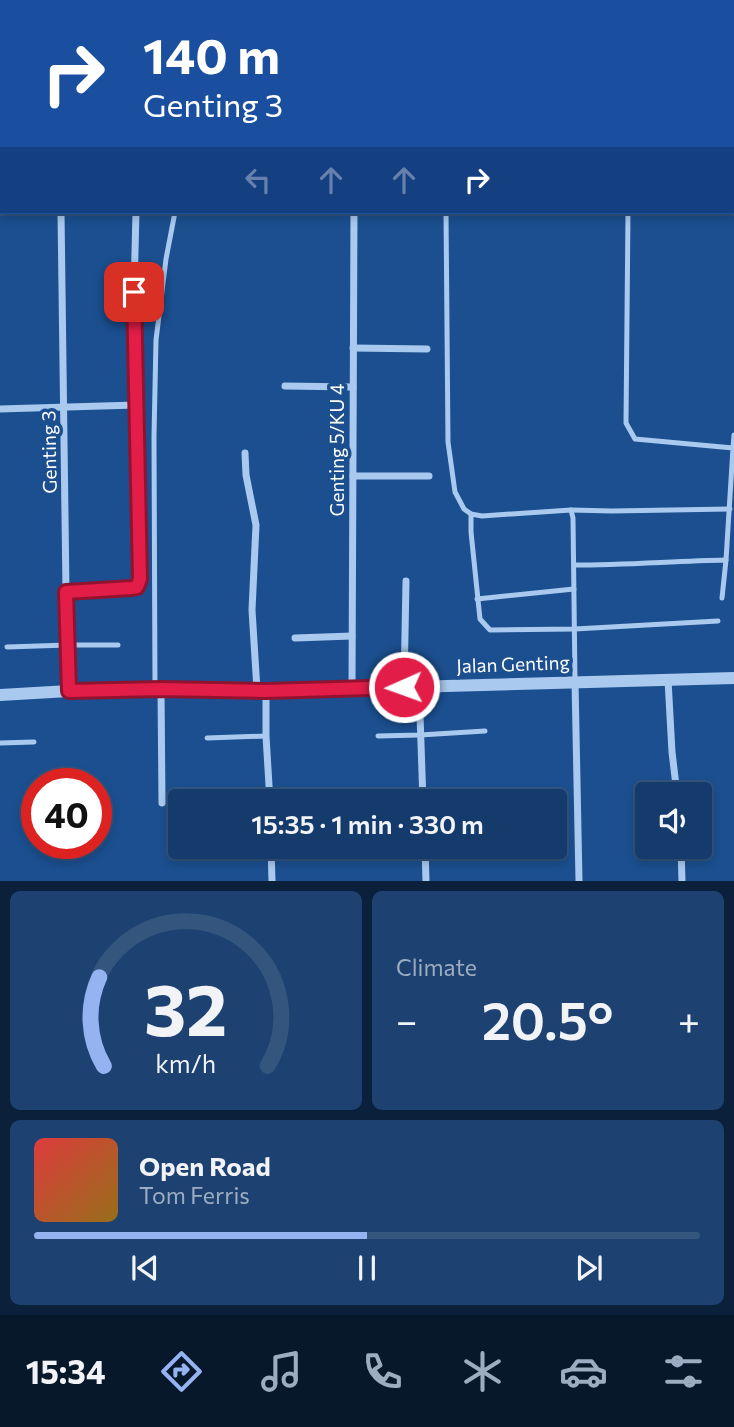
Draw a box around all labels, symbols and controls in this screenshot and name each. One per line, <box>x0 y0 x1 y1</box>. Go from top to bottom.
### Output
text: 140 m <box>143 24 280 84</box>
icon: right <box>28 28 119 119</box>
text: Genting 3 <box>143 84 283 124</box>
icon: left <box>239 161 277 199</box>
icon: ahead <box>312 161 350 199</box>
icon: ahead <box>385 161 423 199</box>
icon: right <box>458 161 496 199</box>
pin <box>104 262 164 322</box>
icon: arrive <box>115 273 153 311</box>
street label: Genting 5/KU 4 <box>325 384 348 517</box>
street label: Genting 3 <box>36 410 61 494</box>
position arrow <box>367 650 441 724</box>
street label: Jalan Genting <box>456 650 570 677</box>
speed limit sign: 40 <box>21 768 112 859</box>
map controls <box>635 782 712 859</box>
button: sound <box>635 782 712 859</box>
text: 15:35 · 1 min · 330 m <box>251 808 484 839</box>
text: Climate <box>396 953 477 981</box>
text: 32 <box>144 963 228 1052</box>
text: 20.5° <box>482 987 613 1051</box>
text: − <box>396 996 418 1043</box>
text: + <box>678 996 700 1043</box>
text: km/h <box>156 1048 216 1078</box>
text: Open Road <box>139 1150 271 1181</box>
text: Tom Ferris <box>139 1181 250 1209</box>
icon: previous <box>126 1249 164 1287</box>
icon: pause <box>348 1249 386 1287</box>
icon: next <box>570 1249 608 1287</box>
icon: directions <box>157 1347 206 1396</box>
icon: music <box>257 1347 306 1396</box>
icon: phone <box>358 1347 407 1396</box>
icon: climate <box>458 1347 507 1396</box>
icon: car <box>559 1347 608 1396</box>
icon: filters <box>659 1347 708 1396</box>
text: 15:34 <box>26 1351 106 1391</box>

